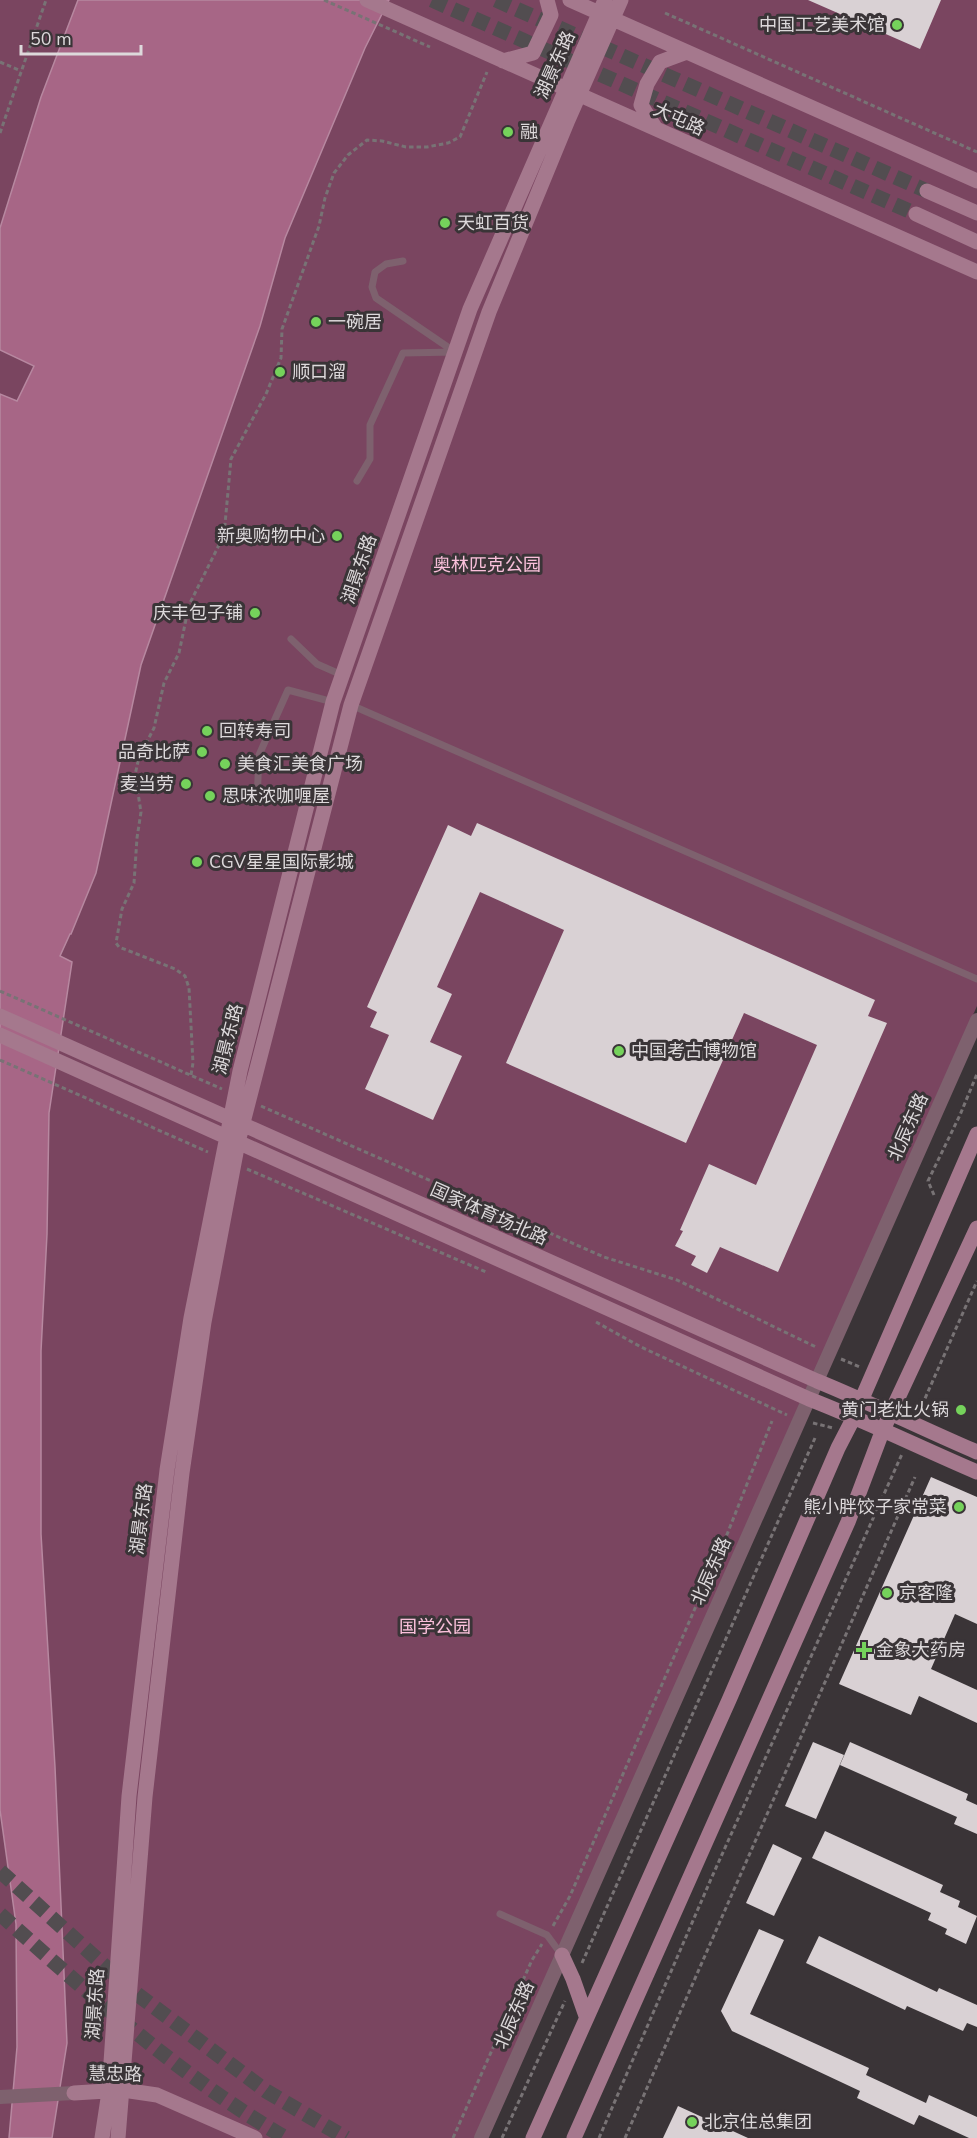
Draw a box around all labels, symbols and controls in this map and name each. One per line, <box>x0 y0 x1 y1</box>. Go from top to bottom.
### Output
place label: 中国工艺美术馆 <box>759 13 885 37</box>
scale bar <box>21 18 141 56</box>
marker: 中国工艺美术馆 <box>890 18 904 32</box>
text: 50 m <box>30 27 72 51</box>
street label: 湖景东路 <box>529 27 581 103</box>
street label: 大屯路 <box>649 97 709 141</box>
place label: 融 <box>520 120 538 144</box>
marker: 融 <box>501 125 515 139</box>
place label: 天虹百货 <box>457 211 529 235</box>
marker: 天虹百货 <box>438 216 452 230</box>
place label: 一碗居 <box>328 310 382 334</box>
marker: 一碗居 <box>309 315 323 329</box>
place label: 顺口溜 <box>292 360 346 384</box>
marker: 顺口溜 <box>273 365 287 379</box>
place label: 新奥购物中心 <box>217 524 325 548</box>
marker: 新奥购物中心 <box>330 529 344 543</box>
street label: 湖景东路 <box>336 531 382 607</box>
park label: 奥林匹克公园 <box>433 553 541 577</box>
place label: 庆丰包子铺 <box>153 601 243 625</box>
marker: 庆丰包子铺 <box>248 606 262 620</box>
place label: 回转寿司 <box>219 719 291 743</box>
marker: 回转寿司 <box>200 724 214 738</box>
place label: 品奇比萨 <box>118 740 190 764</box>
marker: 品奇比萨 <box>195 745 209 759</box>
place label: 美食汇美食广场 <box>237 752 363 776</box>
marker: 美食汇美食广场 <box>218 757 232 771</box>
place label: 麦当劳 <box>120 772 174 796</box>
marker: 麦当劳 <box>179 777 193 791</box>
place label: 思味浓咖喱屋 <box>222 784 330 808</box>
marker: 思味浓咖喱屋 <box>203 789 217 803</box>
place label: CGV星星国际影城 <box>209 850 354 874</box>
marker: CGV星星国际影城 <box>190 855 204 869</box>
street label: 湖景东路 <box>208 1001 248 1077</box>
place label: 中国考古博物馆 <box>631 1039 757 1063</box>
marker: 中国考古博物馆 <box>612 1044 626 1058</box>
street label: 北辰东路 <box>882 1089 934 1165</box>
street label: 国家体育场北路 <box>427 1177 551 1251</box>
place label: 黄门老灶火锅 <box>841 1398 949 1422</box>
marker: 黄门老灶火锅 <box>954 1403 968 1417</box>
street label: 湖景东路 <box>125 1482 157 1556</box>
place label: 熊小胖饺子家常菜 <box>803 1495 947 1519</box>
marker: 熊小胖饺子家常菜 <box>952 1500 966 1514</box>
street label: 北辰东路 <box>685 1533 737 1609</box>
place label: 京客隆 <box>899 1581 953 1605</box>
marker: 京客隆 <box>880 1586 894 1600</box>
park label: 国学公园 <box>399 1615 471 1639</box>
place label: 金象大药房 <box>876 1638 966 1662</box>
marker: 金象大药房 <box>857 1643 871 1657</box>
street label: 湖景东路 <box>81 1967 109 2041</box>
street label: 北辰东路 <box>488 1977 540 2053</box>
street label: 慧忠路 <box>88 2062 142 2086</box>
place label: 北京住总集团 <box>704 2110 812 2134</box>
marker: 北京住总集团 <box>685 2115 699 2129</box>

